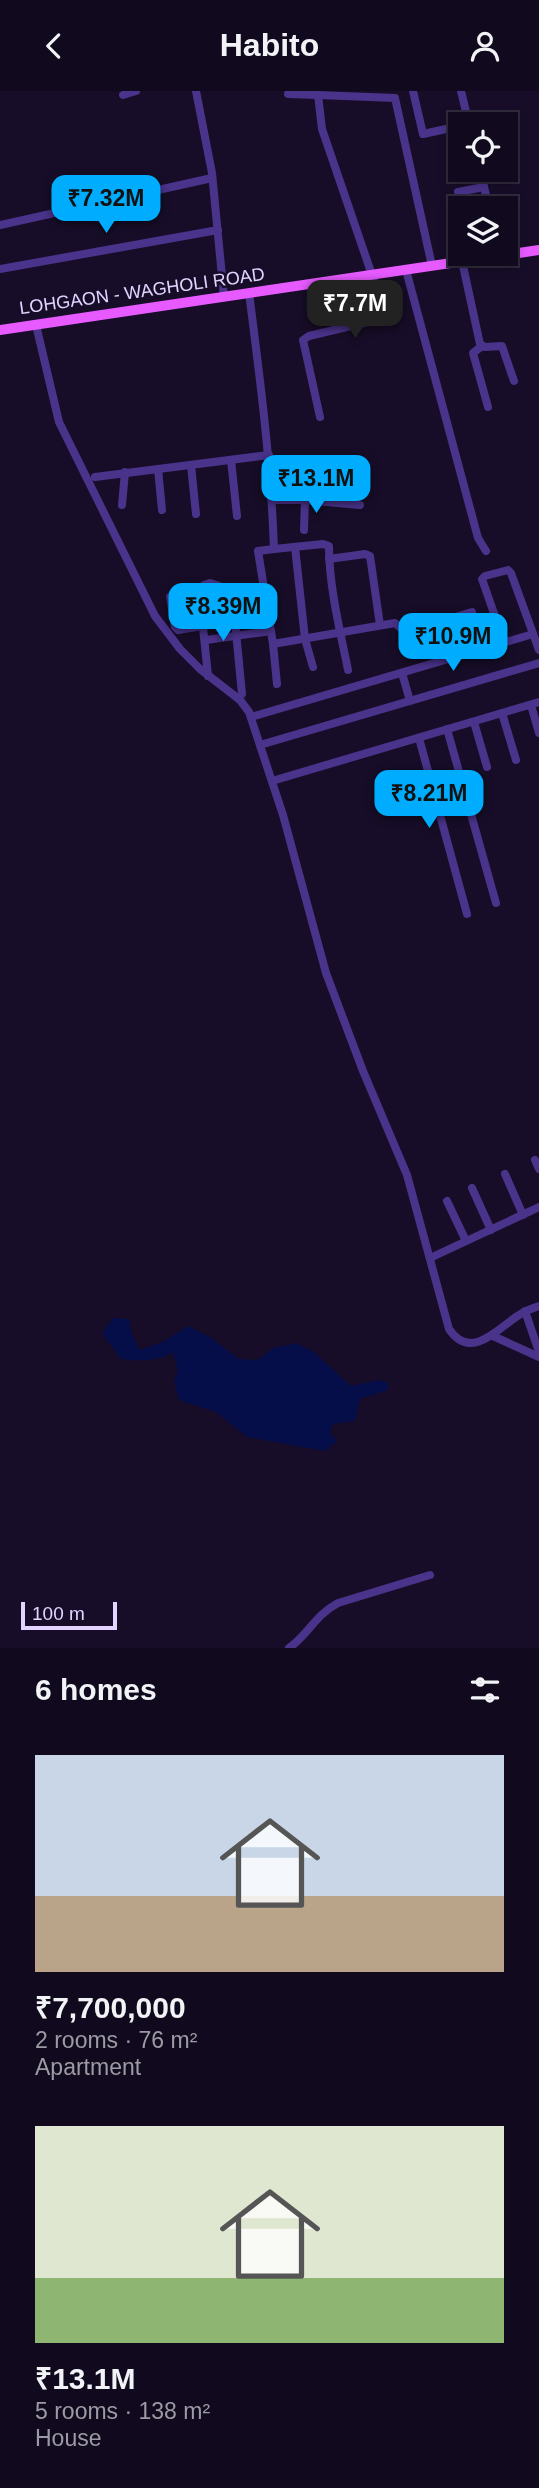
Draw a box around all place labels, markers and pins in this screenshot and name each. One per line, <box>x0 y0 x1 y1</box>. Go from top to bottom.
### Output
pin: ₹7.32M <box>49 176 163 235</box>
pin: ₹7.7M <box>306 281 404 340</box>
pin: ₹13.1M <box>259 455 373 515</box>
pin: ₹8.39M <box>166 583 280 643</box>
pin: ₹10.9M <box>396 613 510 673</box>
pin: ₹8.21M <box>372 771 486 830</box>

